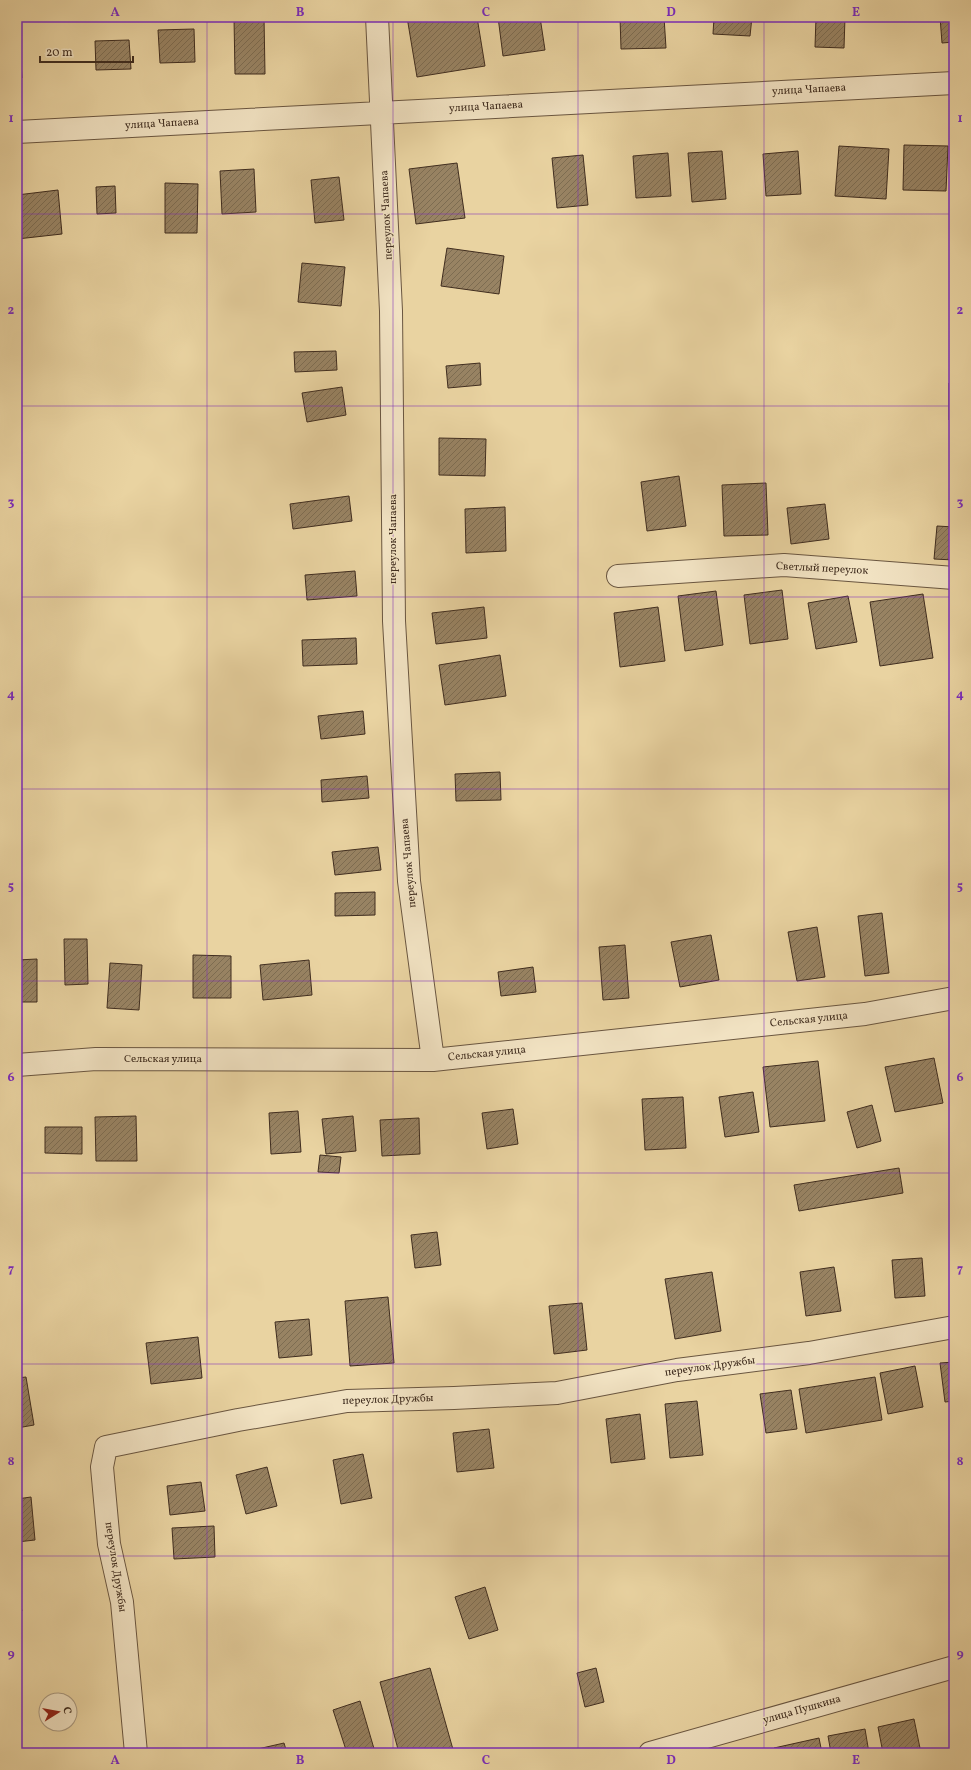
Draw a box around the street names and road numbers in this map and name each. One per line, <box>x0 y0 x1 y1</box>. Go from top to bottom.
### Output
street label: улица Чапаева <box>772 81 847 99</box>
street label: улица Чапаева <box>449 98 524 116</box>
street label: улица Чапаева <box>125 115 200 133</box>
street label: переулок Чапаева <box>377 169 397 260</box>
street label: переулок Чапаева <box>386 494 401 584</box>
street label: Светлый переулок <box>775 559 869 579</box>
street label: переулок Чапаева <box>398 817 420 908</box>
street label: Сельская улица <box>769 1008 849 1032</box>
street label: Сельская улица <box>447 1042 527 1066</box>
street label: Сельская улица <box>124 1052 203 1067</box>
street label: переулок Дружбы <box>664 1353 756 1381</box>
street label: переулок Дружбы <box>342 1391 434 1409</box>
street label: переулок Дружбы <box>100 1521 130 1613</box>
street label: улица Пушкина <box>761 1692 843 1728</box>

